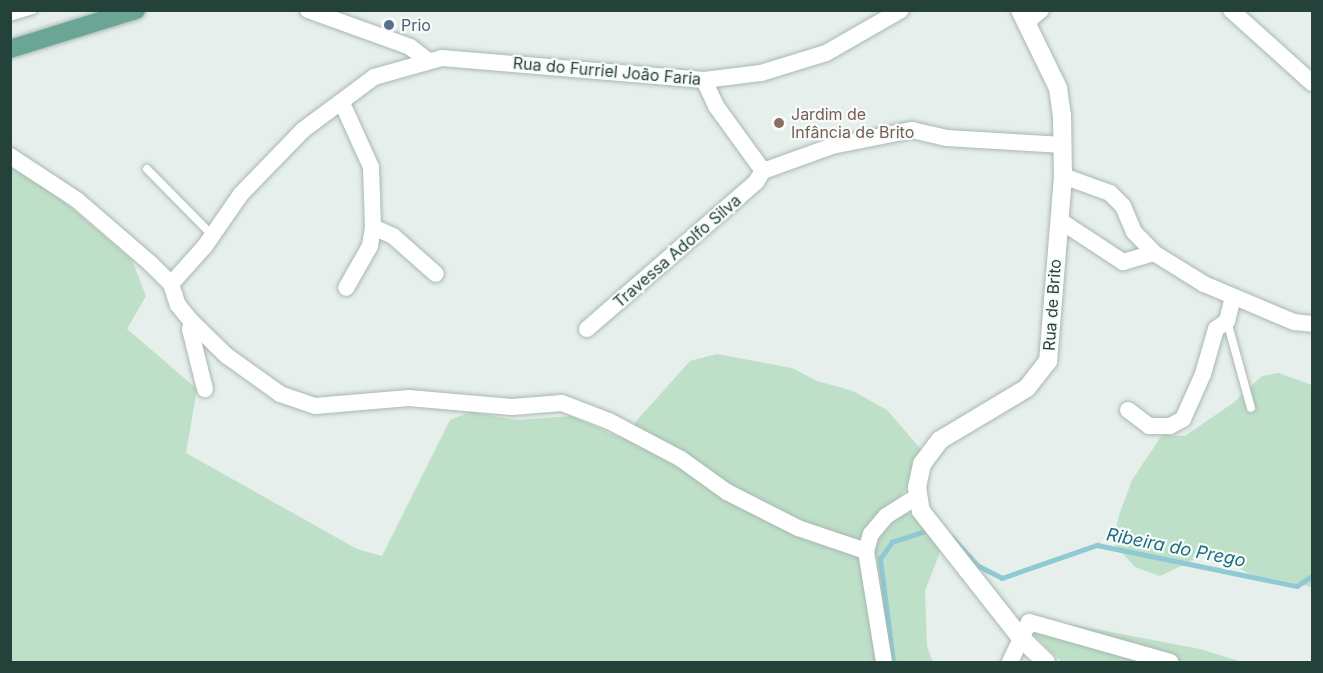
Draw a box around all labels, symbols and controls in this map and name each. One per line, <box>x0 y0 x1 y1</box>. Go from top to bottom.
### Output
place label: Prio <box>401 15 431 35</box>
marker: Prio <box>382 18 396 32</box>
street label: Rua do Furriel João Faria <box>512 53 702 89</box>
place label: Jardim de Infância de Brito <box>791 104 914 142</box>
marker: Jardim de Infância de Brito <box>772 116 786 130</box>
street label: Travessa Adolfo Silva <box>609 190 745 312</box>
street label: Rua de Brito <box>1039 258 1065 352</box>
water label: Ribeira do Prego <box>1105 524 1247 572</box>

